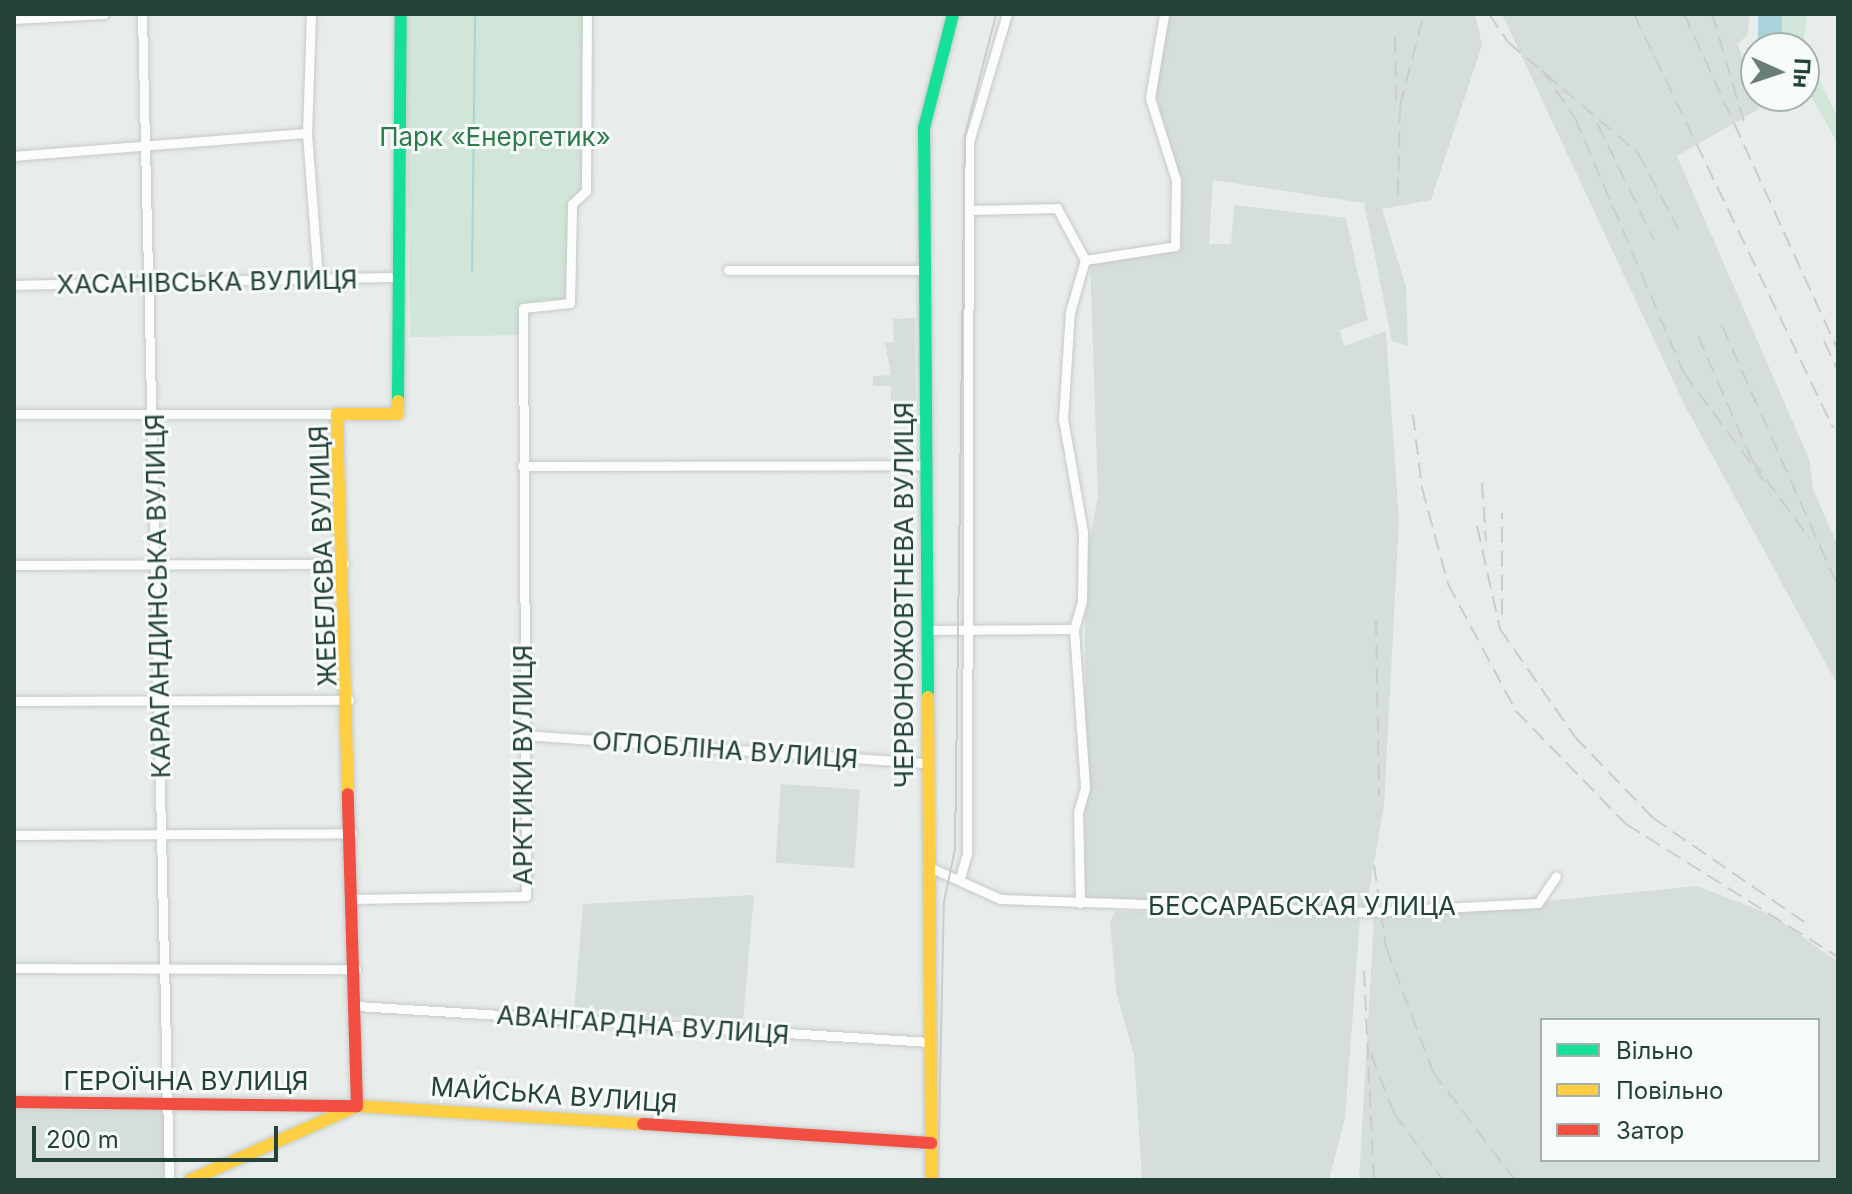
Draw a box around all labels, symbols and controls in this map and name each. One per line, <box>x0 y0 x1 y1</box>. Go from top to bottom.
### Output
north arrow <box>1740 32 1820 112</box>
text: Пн <box>1788 57 1816 89</box>
park label: Парк «Енергетик» <box>379 121 611 153</box>
street label: ХАСАНІВСЬКА ВУЛИЦЯ <box>56 264 358 300</box>
street label: ЧЕРВОНОЖОВТНЕВА ВУЛИЦЯ <box>888 402 920 788</box>
street label: КАРАГАНДИНСЬКА ВУЛИЦЯ <box>139 413 177 779</box>
street label: ЖЕБЕЛЄВА ВУЛИЦЯ <box>303 425 343 687</box>
street label: АРКТИКИ ВУЛИЦЯ <box>507 645 539 885</box>
street label: ОГЛОБЛІНА ВУЛИЦЯ <box>591 725 859 775</box>
street label: БЕССАРАБСКАЯ УЛИЦА <box>1148 890 1456 922</box>
street label: АВАНГАРДНА ВУЛИЦЯ <box>496 999 790 1051</box>
legend <box>1540 1018 1820 1162</box>
text: Вільно <box>1616 1036 1693 1065</box>
street label: ГЕРОЇЧНА ВУЛИЦЯ <box>64 1065 308 1097</box>
street label: МАЙСЬКА ВУЛИЦЯ <box>429 1071 679 1119</box>
text: Повільно <box>1616 1076 1723 1105</box>
scale bar <box>36 1110 282 1160</box>
text: Затор <box>1616 1116 1684 1145</box>
text: 200 m <box>46 1125 119 1154</box>

